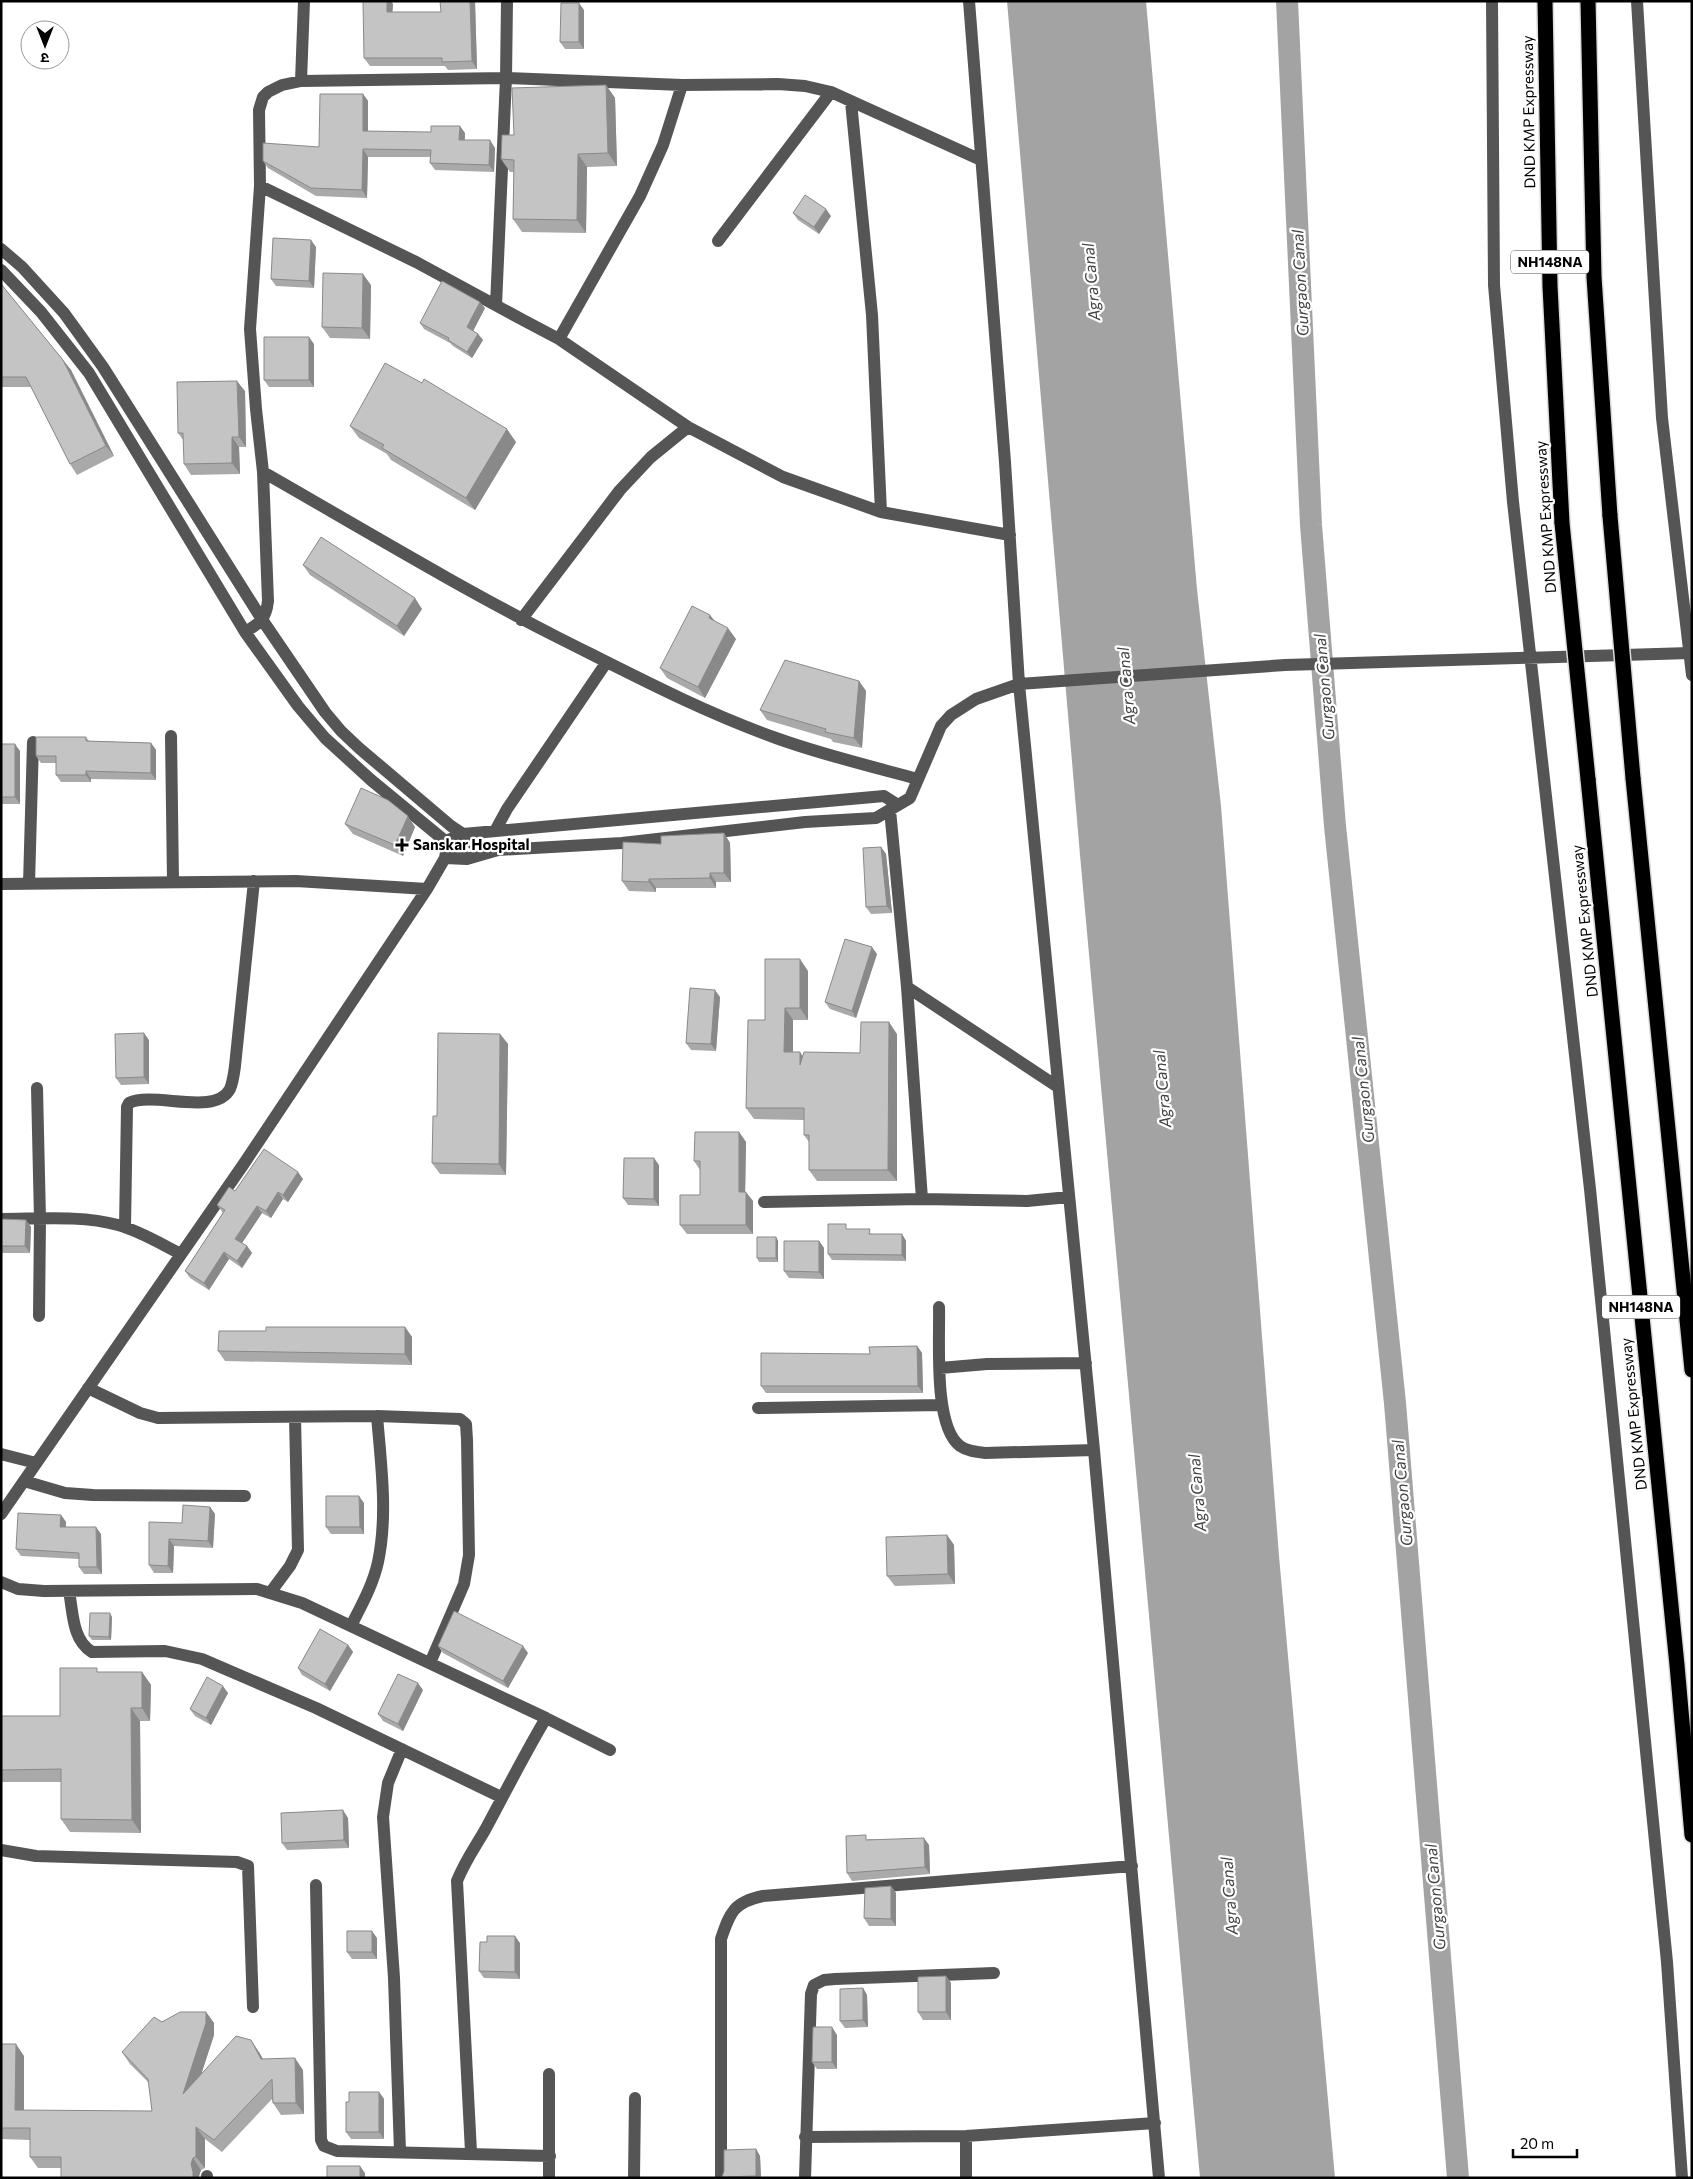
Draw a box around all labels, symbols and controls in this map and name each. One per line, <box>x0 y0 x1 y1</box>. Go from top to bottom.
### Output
north arrow <box>20 20 70 70</box>
street label: DND KMP Expressway <box>1518 35 1538 189</box>
text: उ <box>40 50 49 67</box>
water label: Gurgaon Canal <box>1287 228 1312 337</box>
water label: Agra Canal <box>1078 241 1103 323</box>
road number: NH148NA <box>1511 250 1589 274</box>
street label: DND KMP Expressway <box>1531 440 1559 594</box>
water label: Gurgaon Canal <box>1309 632 1338 741</box>
water label: Agra Canal <box>1113 645 1138 727</box>
place label: Sanskar Hospital <box>413 835 530 853</box>
marker: Sanskar Hospital <box>395 838 409 852</box>
street label: DND KMP Expressway <box>1567 844 1601 998</box>
water label: Gurgaon Canal <box>1347 1035 1378 1144</box>
water label: Agra Canal <box>1149 1048 1174 1130</box>
road number: NH148NA <box>1602 1295 1680 1318</box>
street label: DND KMP Expressway <box>1616 1337 1650 1491</box>
water label: Gurgaon Canal <box>1387 1438 1416 1547</box>
water label: Agra Canal <box>1184 1452 1209 1534</box>
water label: Gurgaon Canal <box>1420 1842 1449 1951</box>
water label: Agra Canal <box>1216 1856 1241 1937</box>
scale bar <box>1513 2126 1577 2158</box>
text: 20 m <box>1520 2134 1554 2152</box>

